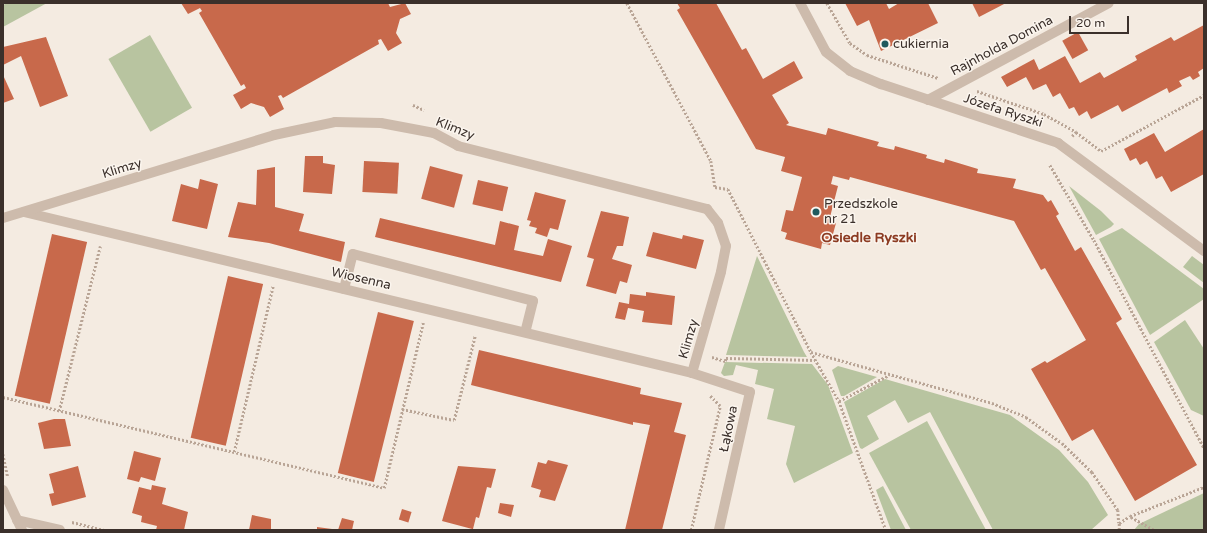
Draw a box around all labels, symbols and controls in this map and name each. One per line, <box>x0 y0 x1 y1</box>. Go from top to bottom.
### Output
scale bar <box>1071 8 1131 34</box>
street label: Rajnholda Domina <box>948 12 1056 80</box>
text: 20 m <box>1076 16 1105 30</box>
place label: cukiernia <box>893 36 949 52</box>
marker: cukiernia <box>880 39 890 49</box>
street label: Józefa Ryszki <box>961 91 1045 131</box>
street label: Klimzy <box>433 114 477 144</box>
street label: Klimzy <box>100 156 144 182</box>
place label: Przedszkole nr 21 <box>824 197 898 228</box>
marker: Przedszkole nr 21 <box>811 207 821 217</box>
district label: Osiedle Ryszki <box>821 230 917 246</box>
street label: Wiosenna <box>330 265 392 293</box>
street label: Klimzy <box>676 317 702 361</box>
street label: Łąkowa <box>716 404 742 454</box>

